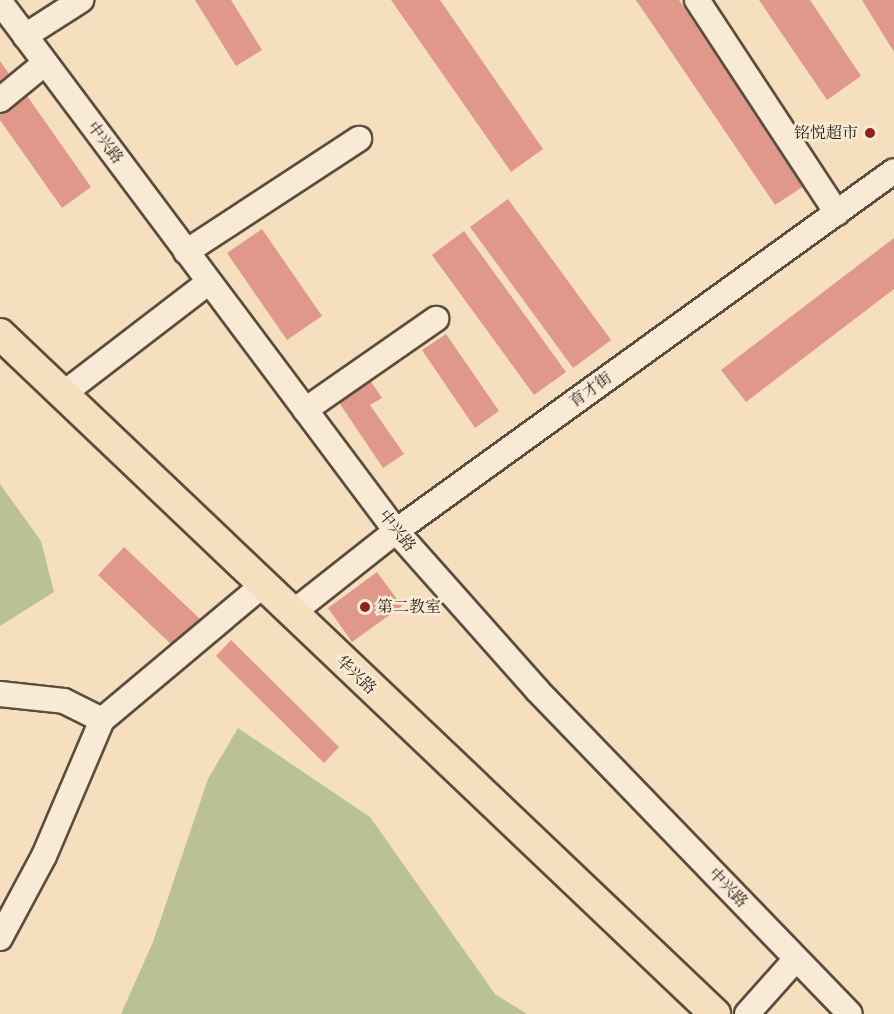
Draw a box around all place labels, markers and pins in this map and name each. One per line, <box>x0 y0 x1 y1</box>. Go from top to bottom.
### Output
place label: 铭悦超市 <box>794 123 858 143</box>
marker: 铭悦超市 <box>863 126 877 140</box>
place label: 第二教室 <box>377 597 441 617</box>
marker: 第二教室 <box>358 600 372 614</box>

